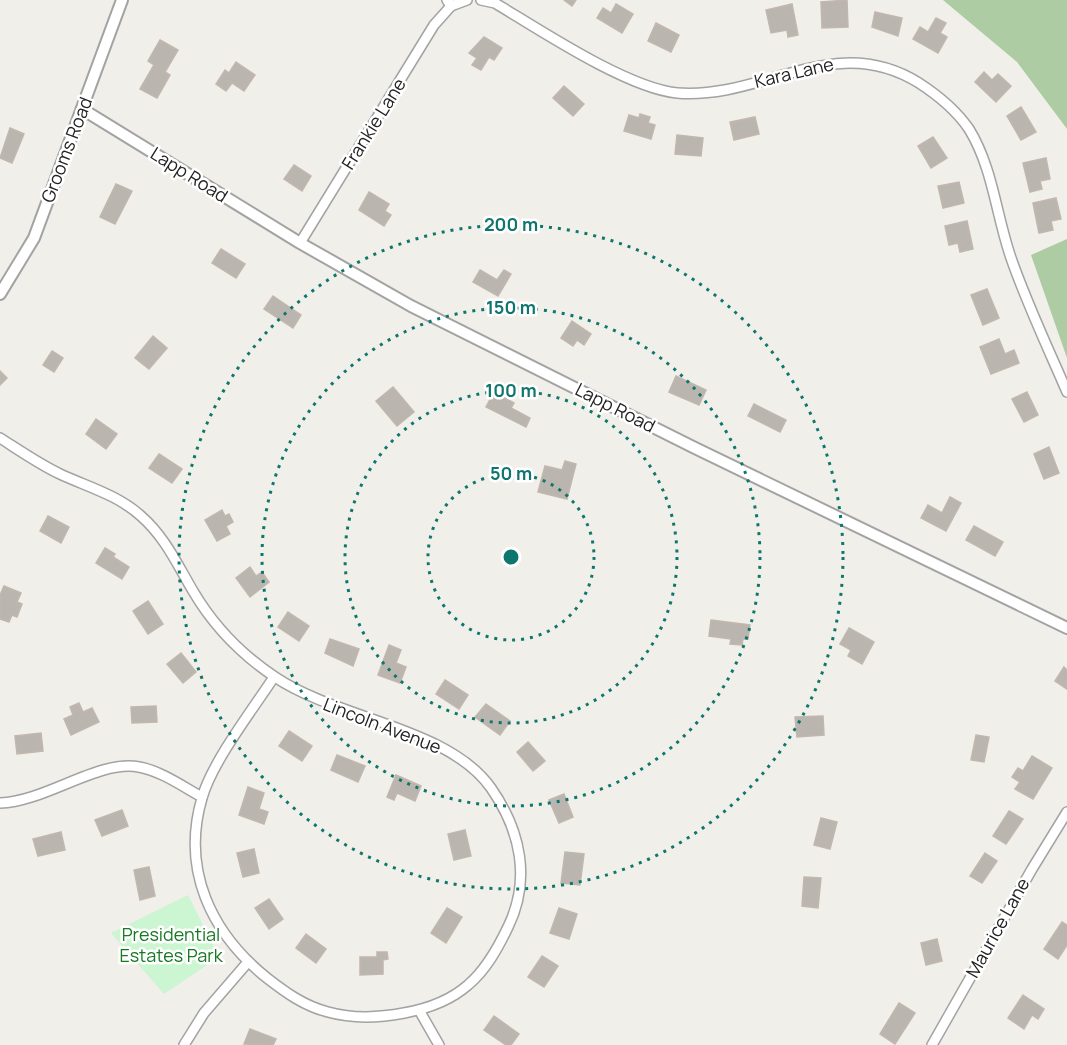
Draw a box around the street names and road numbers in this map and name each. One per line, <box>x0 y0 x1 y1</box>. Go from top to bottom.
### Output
street label: Kara Lane <box>752 51 836 93</box>
street label: Frankie Lane <box>336 73 411 174</box>
street label: Grooms Road <box>35 93 97 206</box>
street label: Lapp Road <box>146 141 233 207</box>
street label: Lapp Road <box>571 377 660 437</box>
street label: Lincoln Avenue <box>320 692 445 759</box>
street label: Maurice Lane <box>960 873 1034 982</box>

